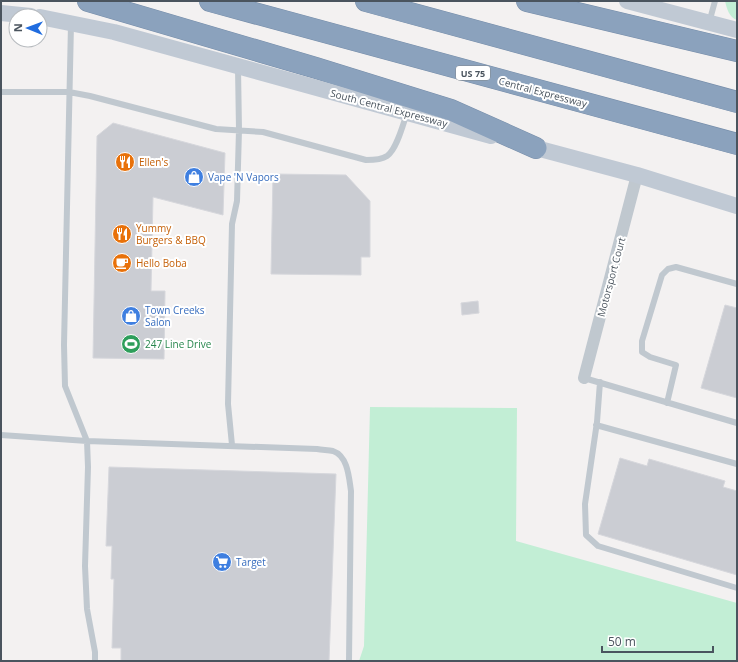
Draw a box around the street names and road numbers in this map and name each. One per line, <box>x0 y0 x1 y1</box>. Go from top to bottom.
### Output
road number: US 75 <box>456 66 490 80</box>
street label: Central Expressway <box>497 73 590 111</box>
street label: South Central Expressway <box>329 86 450 131</box>
street label: Motorsport Court <box>594 235 628 318</box>

